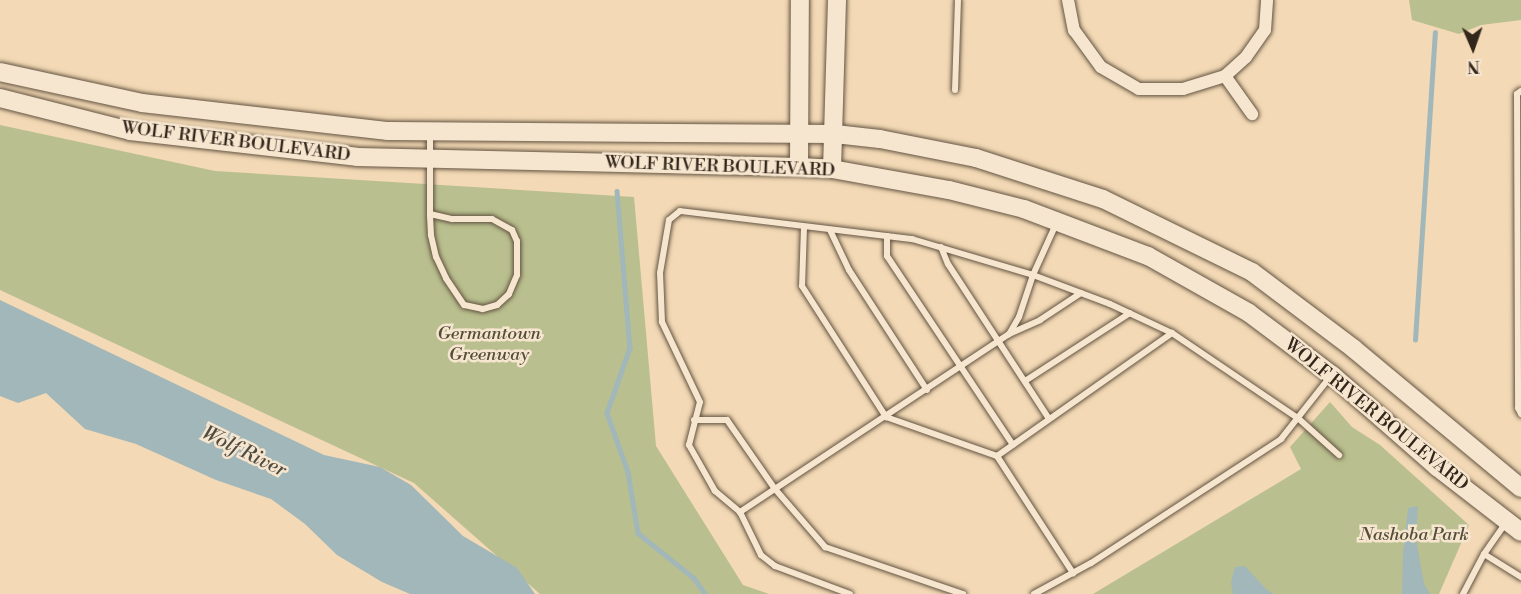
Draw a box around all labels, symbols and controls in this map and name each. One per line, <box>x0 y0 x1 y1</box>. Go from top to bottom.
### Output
north arrow <box>1443 18 1503 78</box>
text: N <box>1467 56 1480 76</box>
street label: WOLF RIVER BOULEVARD <box>120 117 352 167</box>
street label: WOLF RIVER BOULEVARD <box>604 152 836 182</box>
park label: Germantown Greenway <box>437 324 541 366</box>
street label: WOLF RIVER BOULEVARD <box>1280 334 1472 496</box>
water label: Wolf River <box>198 421 290 483</box>
park label: Nashoba Park <box>1359 524 1469 546</box>

